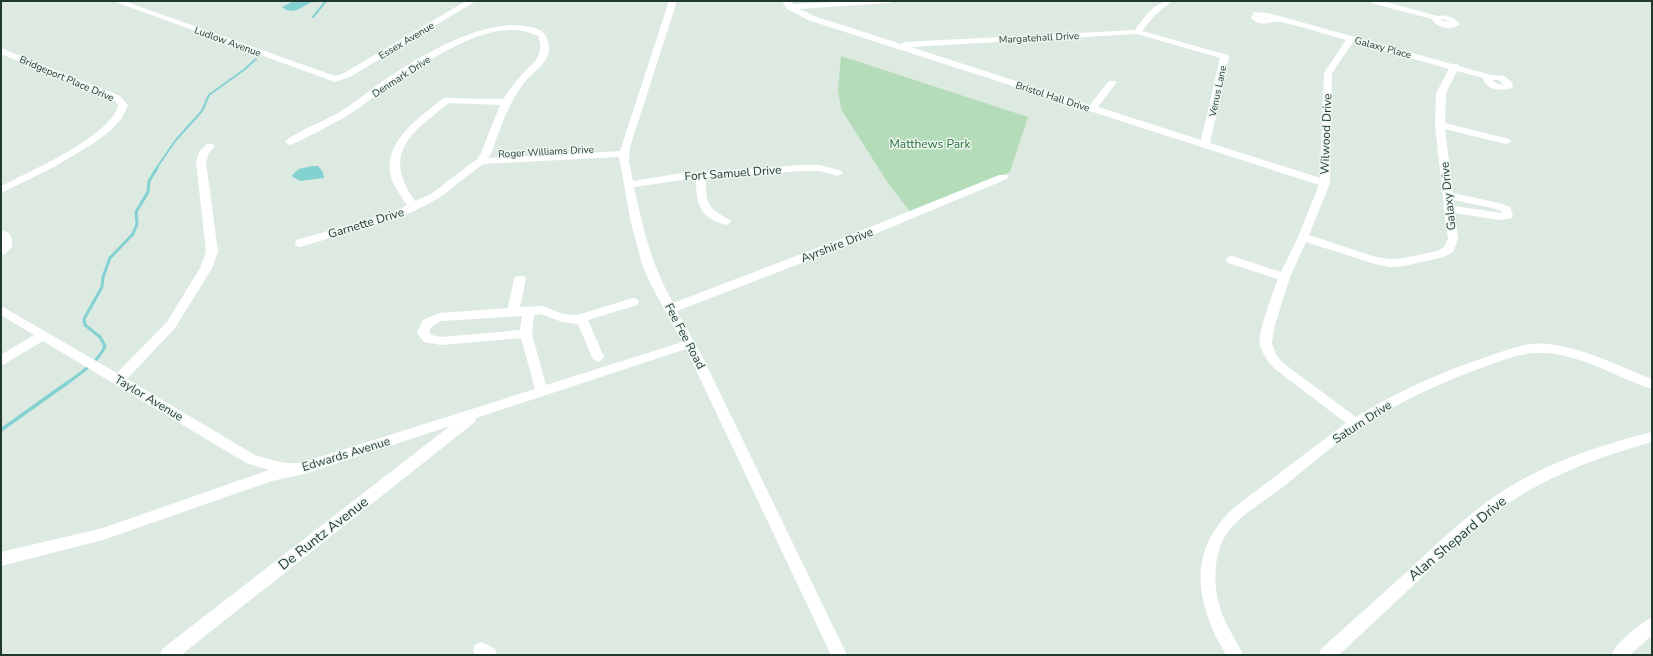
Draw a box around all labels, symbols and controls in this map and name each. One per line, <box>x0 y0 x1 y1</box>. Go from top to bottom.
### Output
street label: Essex Avenue <box>376 19 437 63</box>
street label: Ludlow Avenue <box>192 23 263 61</box>
street label: Margatehall Drive <box>998 29 1080 47</box>
street label: Galaxy Place <box>1353 34 1413 62</box>
street label: Bridgeport Place Drive <box>17 53 116 105</box>
street label: Denmark Drive <box>370 53 434 101</box>
street label: Venus Lane <box>1206 64 1230 119</box>
street label: Bristol Hall Drive <box>1014 78 1092 116</box>
street label: Wilwood Drive <box>1317 93 1335 175</box>
park label: Matthews Park <box>890 136 971 152</box>
street label: Roger Williams Drive <box>498 142 594 162</box>
street label: Galaxy Drive <box>1436 161 1460 231</box>
street label: Fort Samuel Drive <box>684 162 782 184</box>
street label: Garnette Drive <box>326 204 406 242</box>
street label: Ayrshire Drive <box>798 224 876 266</box>
street label: Fee Fee Road <box>661 300 709 372</box>
street label: Taylor Avenue <box>112 371 186 425</box>
street label: Saturn Drive <box>1329 397 1395 447</box>
street label: Edwards Avenue <box>300 433 392 475</box>
street label: De Runtz Avenue <box>274 492 372 575</box>
street label: Alan Shepard Drive <box>1404 492 1510 585</box>

